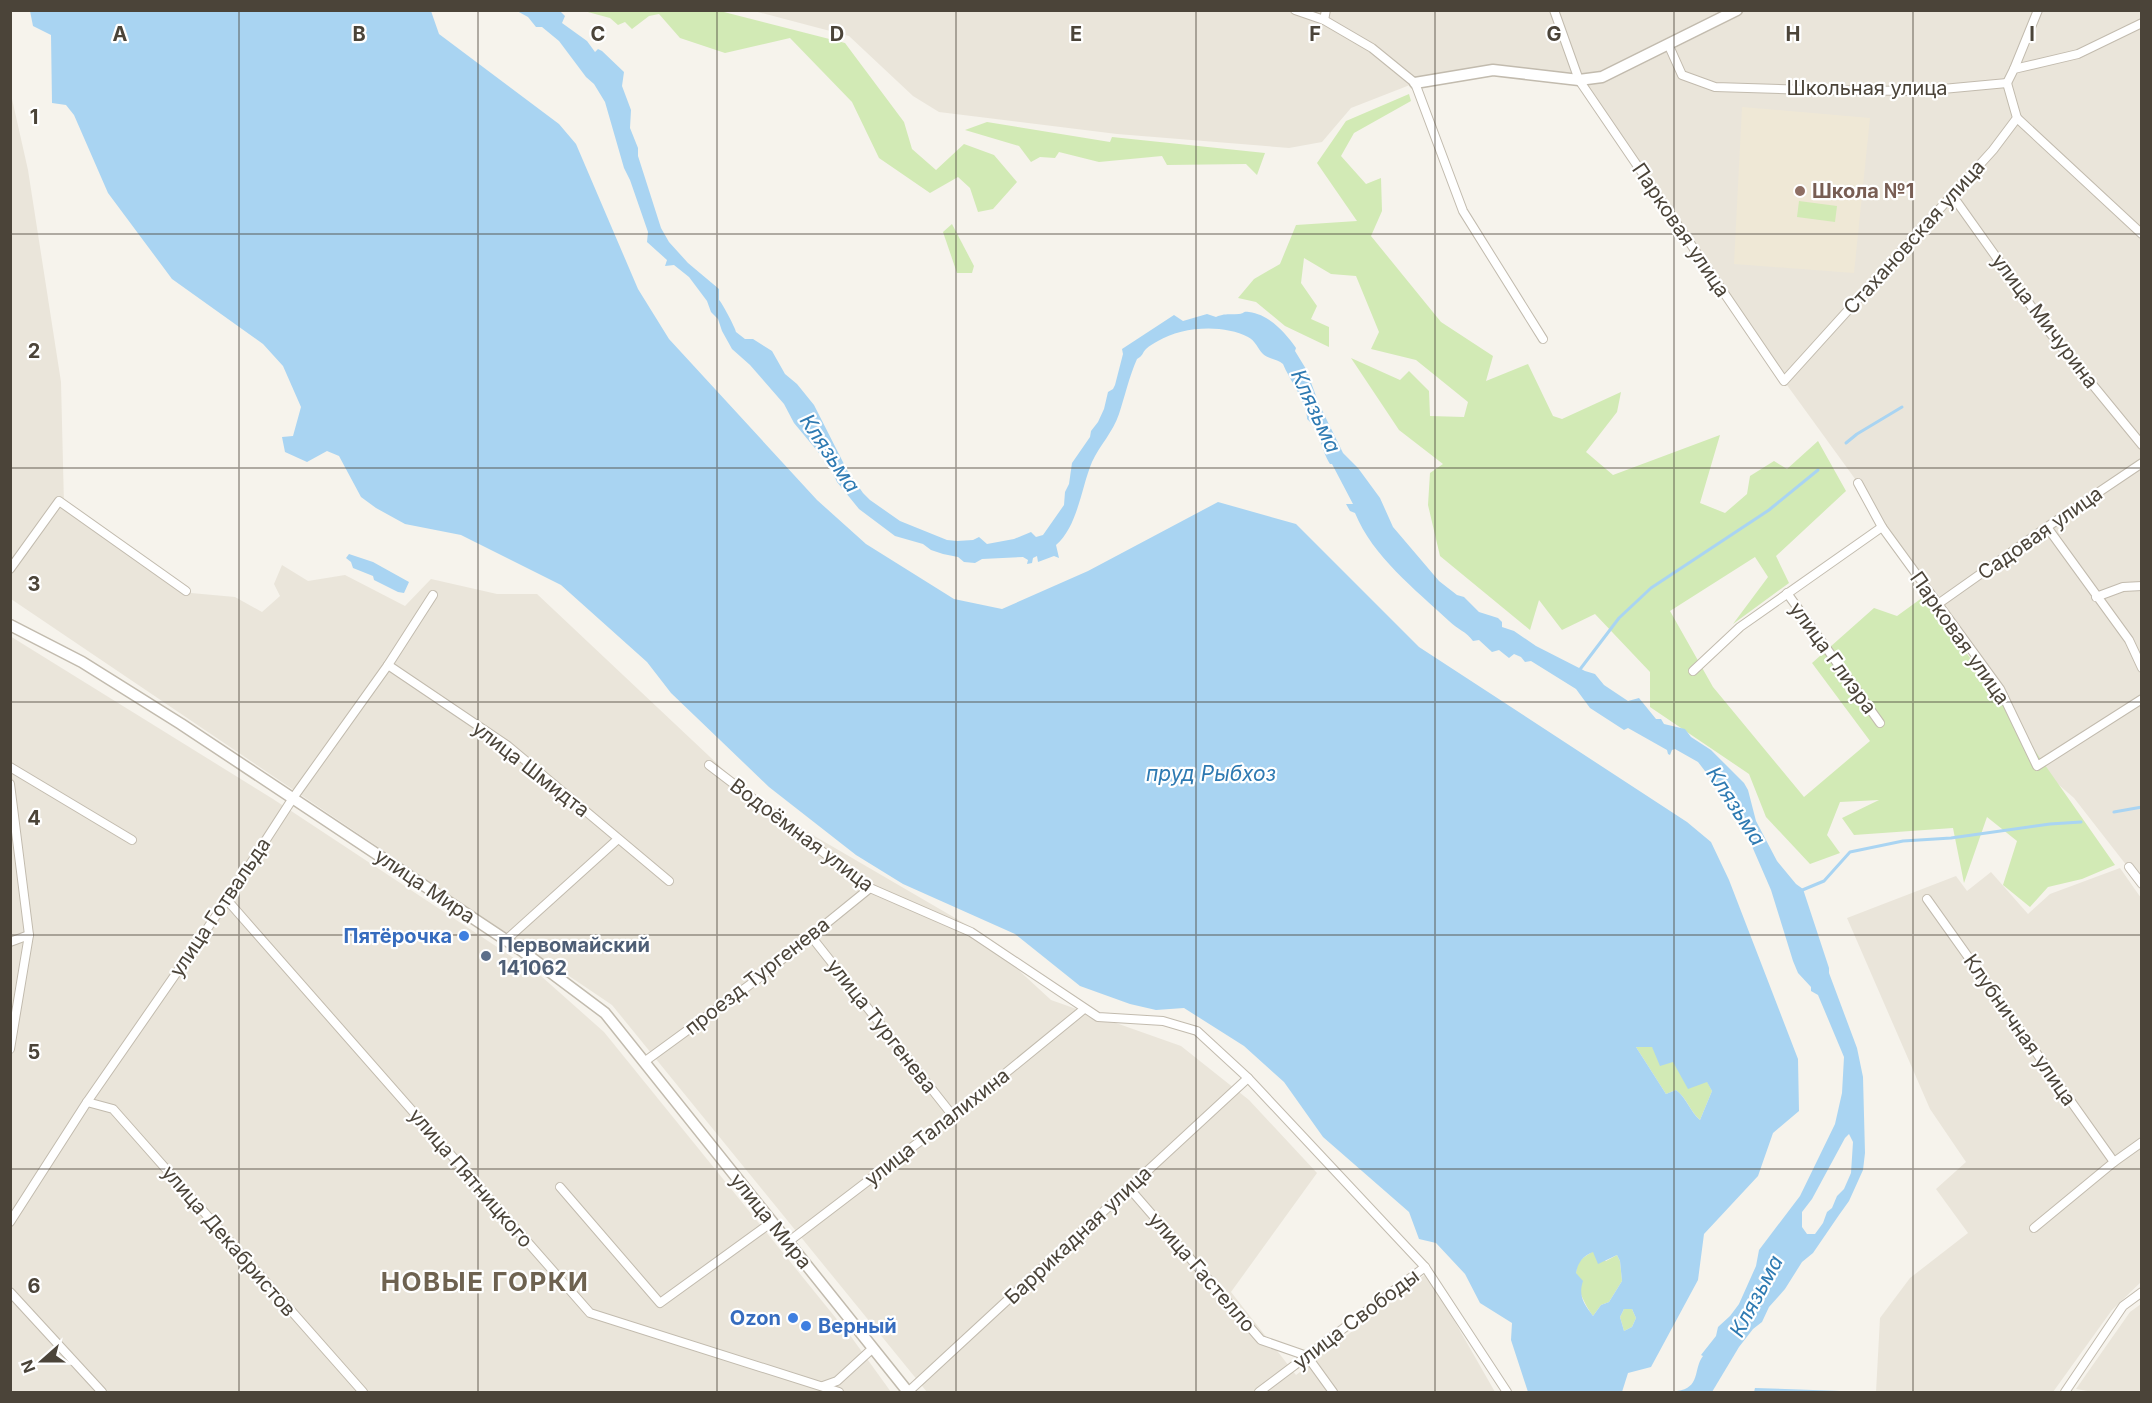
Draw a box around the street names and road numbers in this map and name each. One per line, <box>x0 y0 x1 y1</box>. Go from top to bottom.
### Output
street label: Школьная улица <box>1787 76 1947 100</box>
street label: Стахановская улица <box>1838 155 1990 319</box>
street label: Парковая улица <box>1627 158 1735 302</box>
street label: улица Мичурина <box>1987 249 2103 393</box>
street label: Садовая улица <box>1973 481 2107 585</box>
street label: Парковая улица <box>1905 567 2015 709</box>
street label: улица Глиэра <box>1784 597 1882 719</box>
street label: улица Шмидта <box>468 716 594 822</box>
street label: Водоёмная улица <box>726 773 878 897</box>
street label: улица Готвальда <box>164 833 276 981</box>
street label: улица Мира <box>370 844 480 928</box>
street label: проезд Тургенева <box>680 912 834 1040</box>
street label: Клубничная улица <box>1959 950 2081 1110</box>
street label: улица Тургенева <box>822 954 942 1098</box>
street label: улица Талалихина <box>860 1063 1014 1191</box>
street label: улица Пятницкого <box>404 1104 538 1252</box>
street label: улица Декабристов <box>157 1161 301 1321</box>
street label: Баррикадная улица <box>1000 1161 1156 1309</box>
street label: улица Мира <box>725 1168 817 1274</box>
street label: улица Гастелло <box>1143 1207 1261 1337</box>
street label: улица Свободы <box>1288 1264 1424 1374</box>

